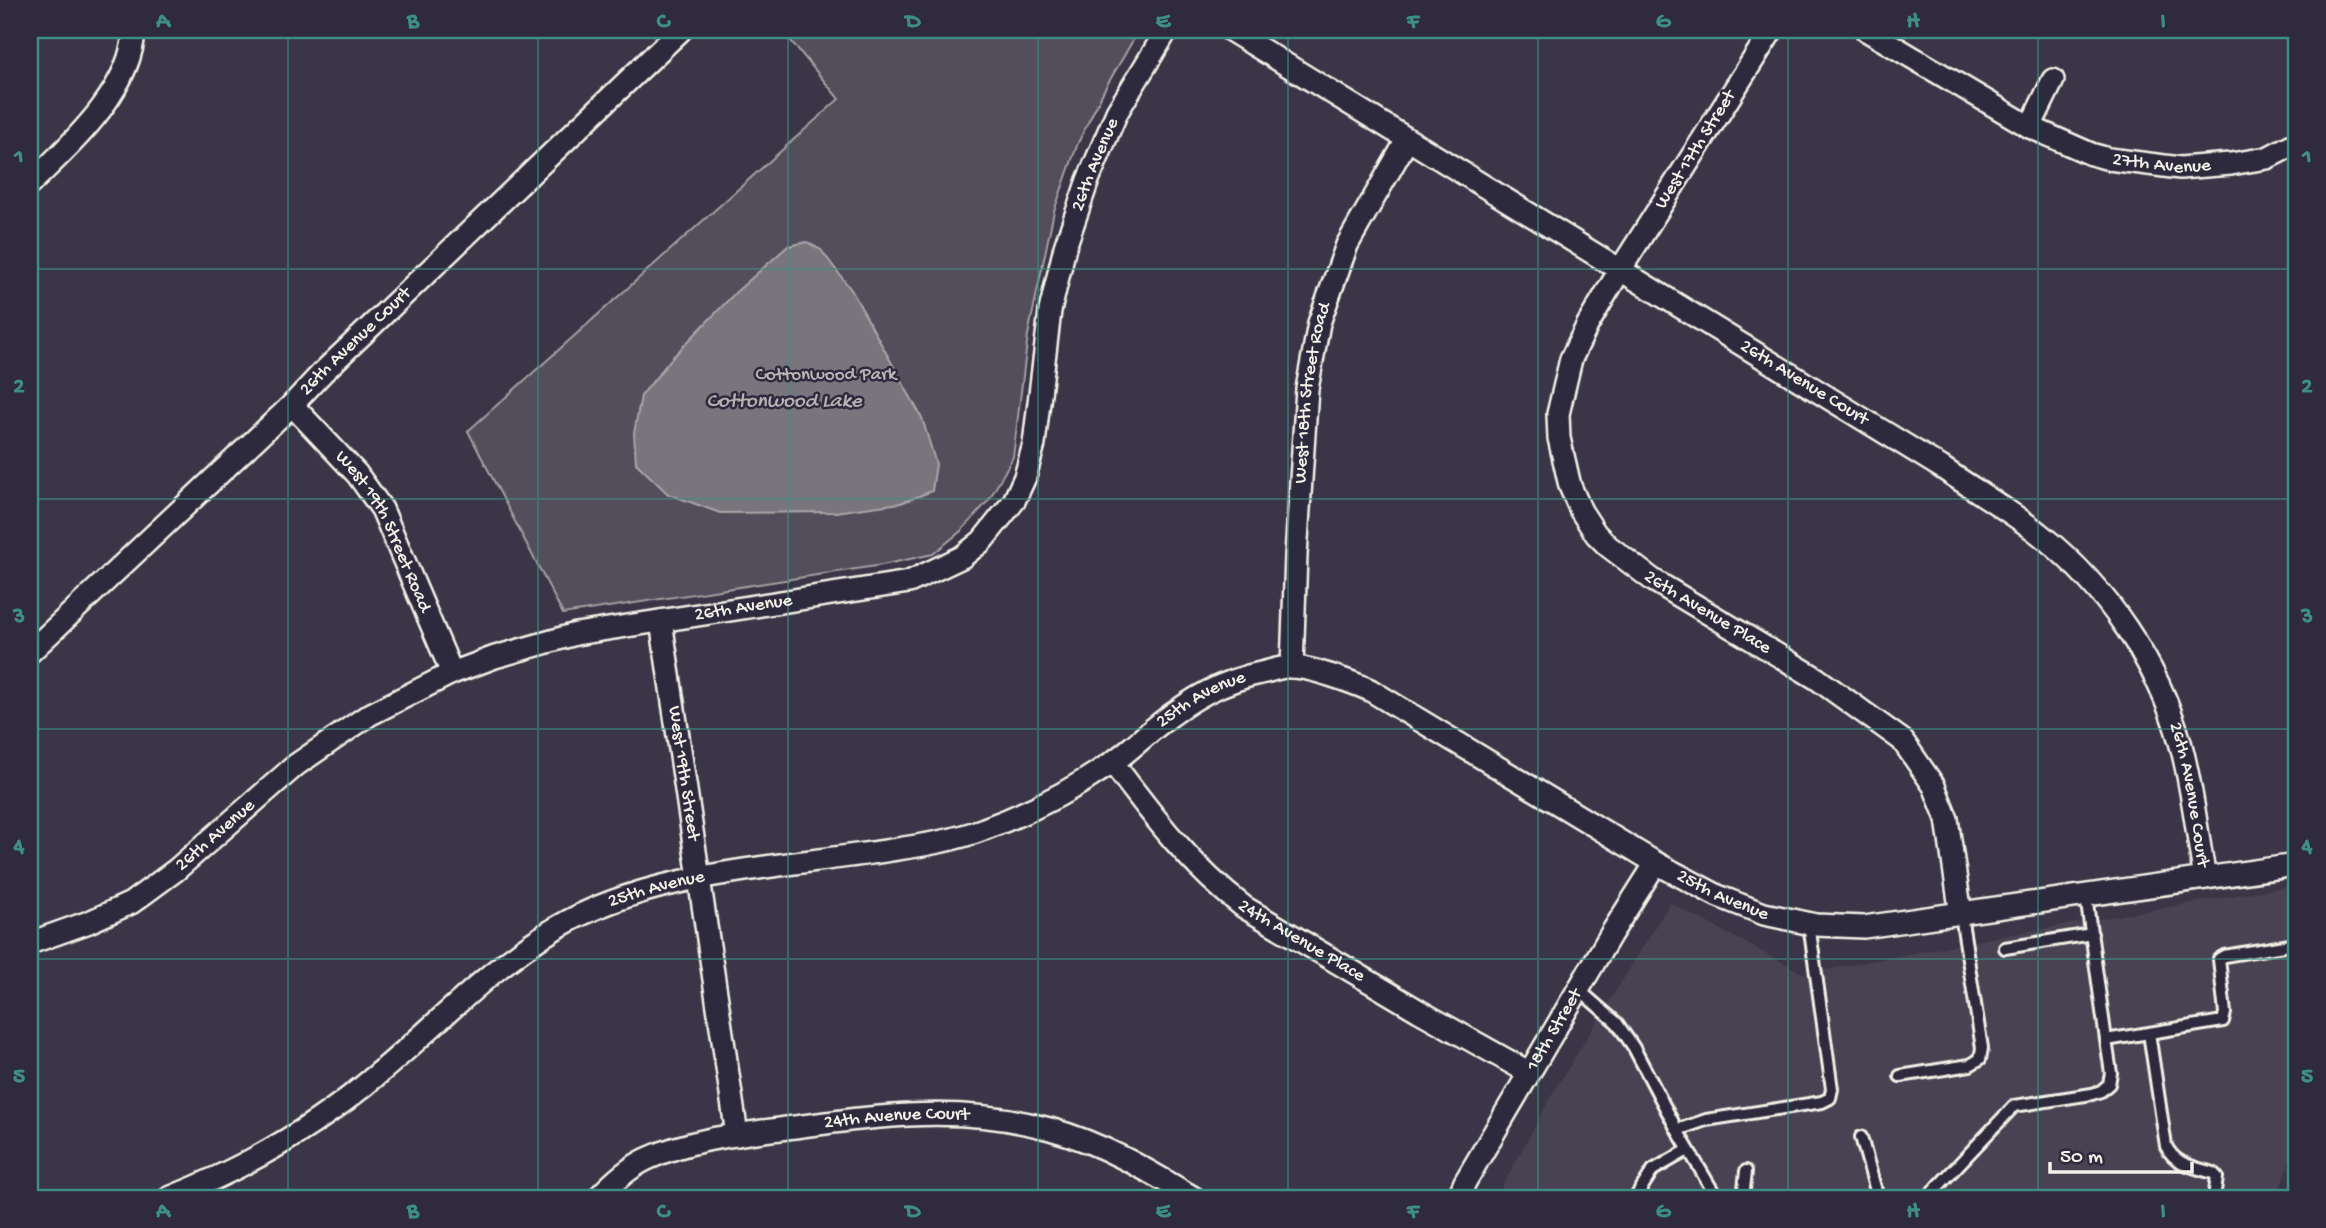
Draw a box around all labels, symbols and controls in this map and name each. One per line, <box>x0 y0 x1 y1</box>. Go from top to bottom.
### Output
text: A <box>155 9 171 36</box>
text: B <box>406 9 420 36</box>
text: C <box>657 9 672 36</box>
text: D <box>904 9 922 36</box>
text: E <box>1156 9 1172 36</box>
text: F <box>1406 9 1421 36</box>
text: G <box>1656 9 1672 36</box>
text: H <box>1906 9 1920 36</box>
text: I <box>2160 9 2166 36</box>
street label: West 17th Street <box>1650 84 1743 214</box>
street label: 26th Avenue <box>1067 114 1125 214</box>
text: 1 <box>13 144 24 171</box>
text: 1 <box>2301 144 2312 171</box>
street label: 27th Avenue <box>2111 148 2212 180</box>
street label: 26th Avenue Court <box>295 281 418 401</box>
street label: West 18th Street Road <box>1289 298 1337 484</box>
street label: 26th Avenue Court <box>1736 335 1875 432</box>
park label: Cottonwood Park <box>756 364 898 387</box>
text: 2 <box>13 374 25 401</box>
text: 2 <box>2301 374 2313 401</box>
water label: Cottonwood Lake <box>706 390 863 415</box>
street label: West 19th Street Road <box>330 446 437 617</box>
street label: 26th Avenue Place <box>1639 565 1775 660</box>
street label: 26th Avenue <box>693 589 794 627</box>
text: 3 <box>12 604 25 631</box>
text: 3 <box>2300 604 2313 631</box>
street label: 25th Avenue <box>1152 666 1248 734</box>
street label: West 19th Street <box>662 705 705 844</box>
street label: 26th Avenue Court <box>2163 719 2215 871</box>
street label: 26th Avenue <box>171 794 260 877</box>
text: 4 <box>13 834 25 861</box>
text: 4 <box>2301 834 2313 861</box>
street label: 25th Avenue <box>1672 864 1772 926</box>
street label: 25th Avenue <box>605 865 707 913</box>
street label: 24th Avenue Place <box>1233 895 1369 988</box>
street label: 18th Street <box>1521 983 1589 1076</box>
text: 5 <box>13 1064 25 1091</box>
text: 5 <box>2301 1064 2313 1091</box>
street label: 24th Avenue Court <box>823 1103 972 1135</box>
scale bar <box>2050 1130 2191 1174</box>
text: 50 m <box>2060 1146 2103 1171</box>
text: A <box>155 1199 171 1226</box>
text: B <box>406 1199 420 1226</box>
text: C <box>657 1199 672 1226</box>
text: D <box>904 1199 922 1226</box>
text: E <box>1156 1199 1172 1226</box>
text: F <box>1406 1199 1421 1226</box>
text: G <box>1656 1199 1672 1226</box>
text: H <box>1906 1199 1920 1226</box>
text: I <box>2160 1199 2166 1226</box>

